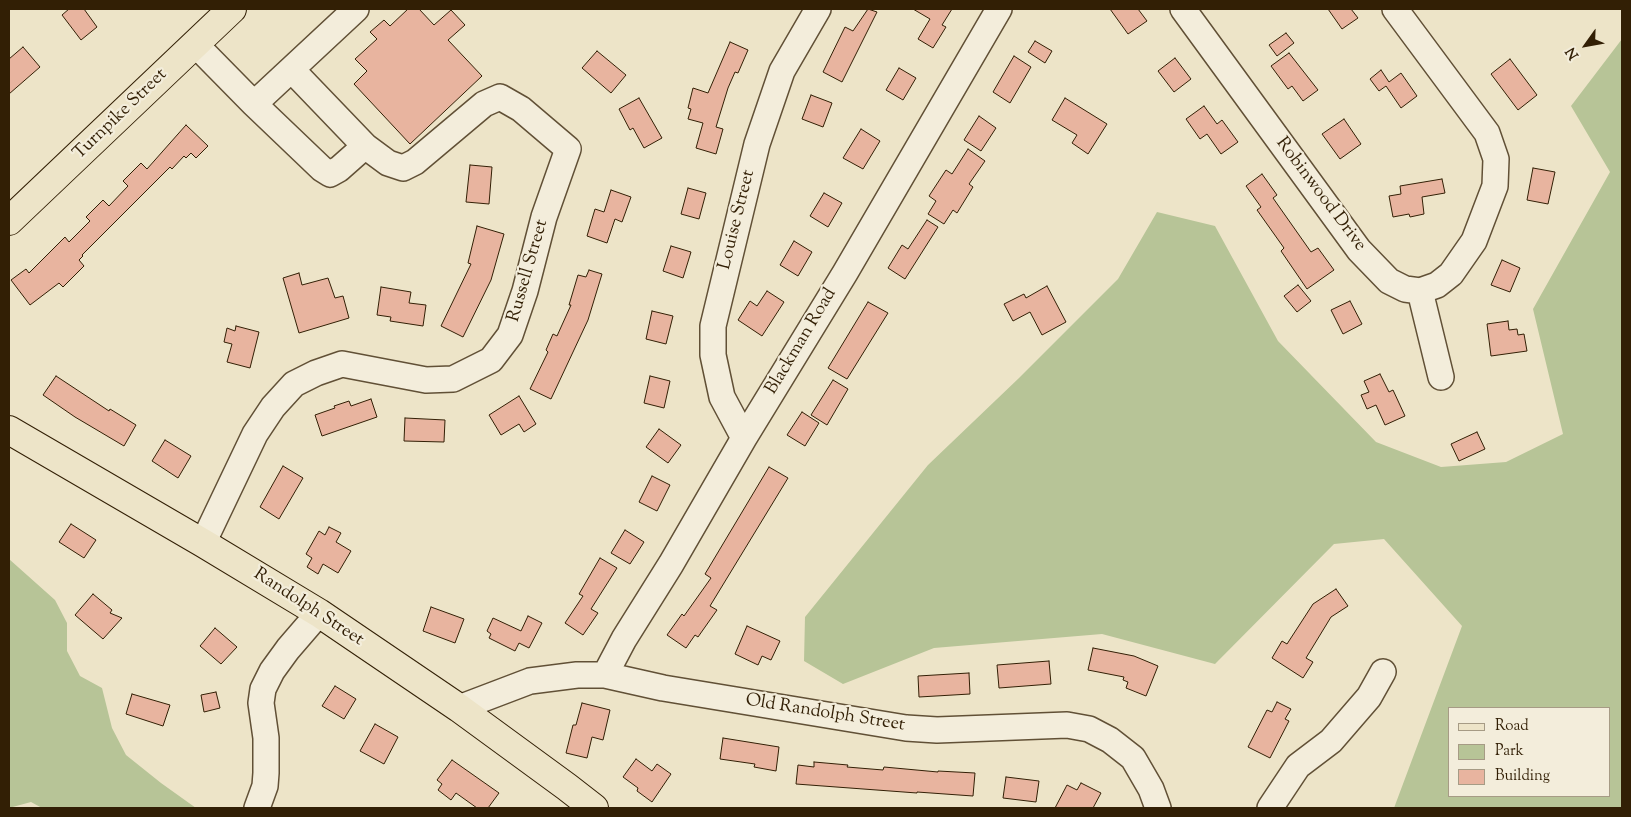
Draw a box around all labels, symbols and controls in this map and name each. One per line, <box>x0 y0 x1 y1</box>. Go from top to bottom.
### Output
north arrow <box>1561 20 1611 70</box>
text: N <box>1562 43 1585 63</box>
street label: Turnpike Street <box>70 65 172 165</box>
street label: Robinwood Drive <box>1270 134 1370 256</box>
street label: Louise Street <box>715 168 761 272</box>
street label: Russell Street <box>504 217 554 325</box>
street label: Blackman Road <box>762 285 842 399</box>
street label: Randolph Street <box>249 564 367 652</box>
street label: Old Randolph Street <box>744 691 906 737</box>
legend <box>1448 707 1611 797</box>
text: Road <box>1495 716 1529 737</box>
text: Park <box>1495 741 1524 762</box>
text: Building <box>1495 766 1550 787</box>

